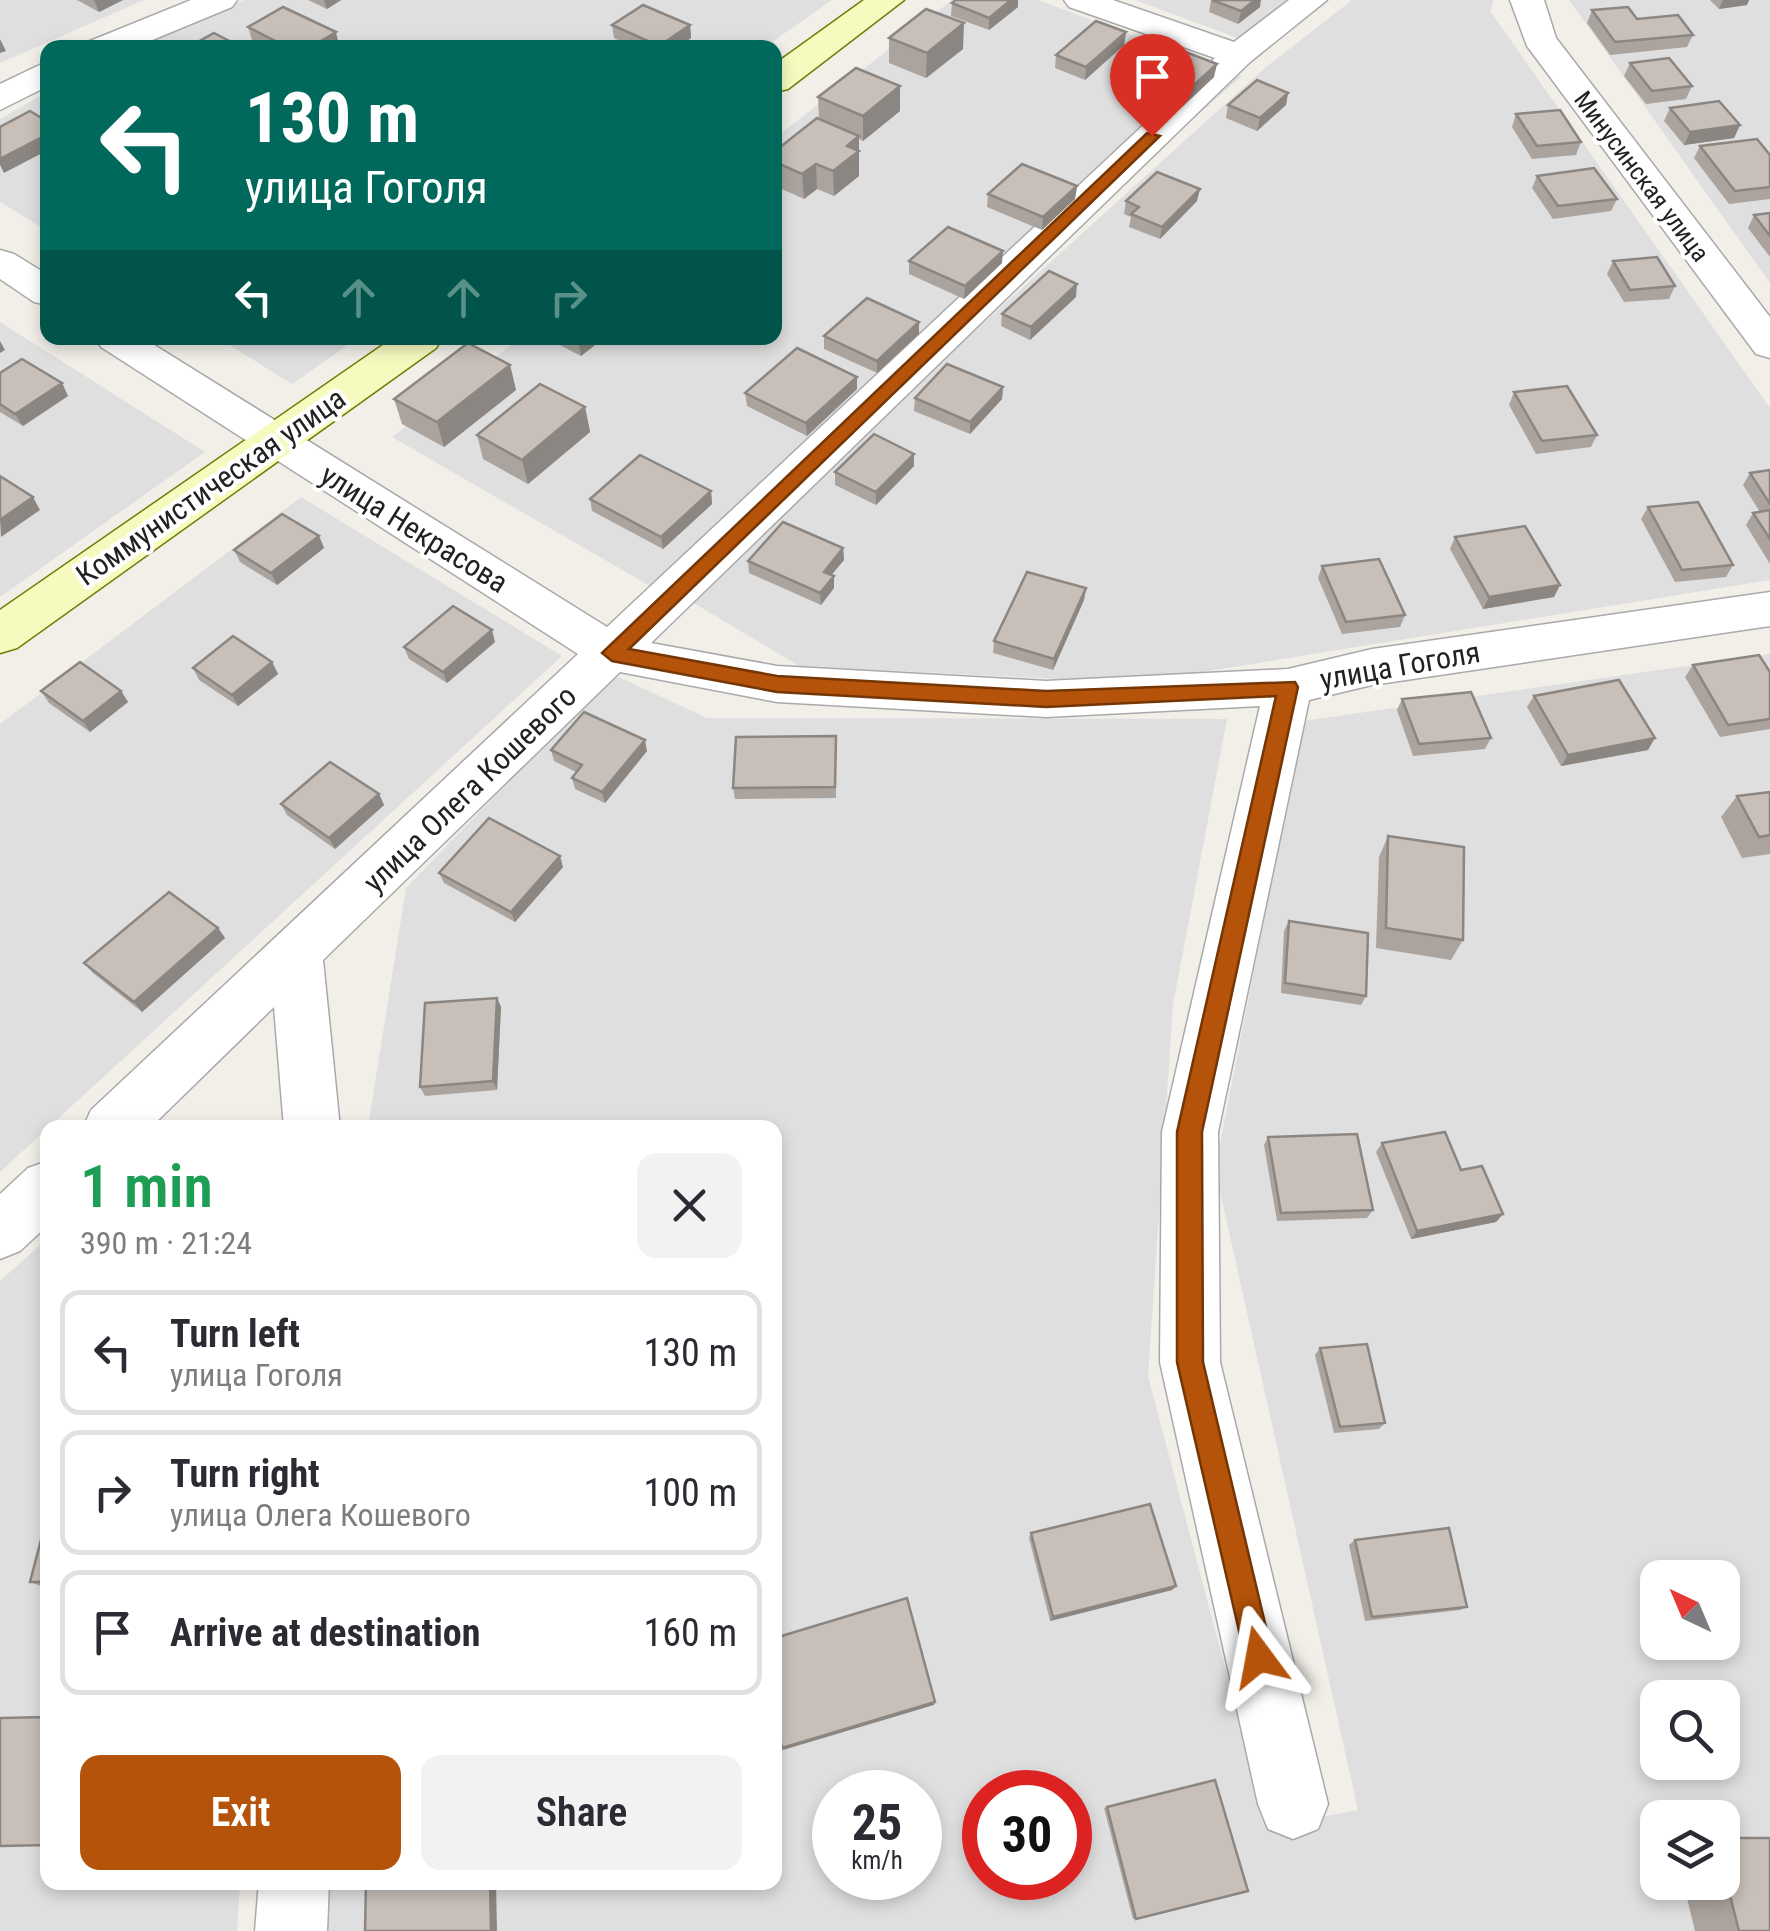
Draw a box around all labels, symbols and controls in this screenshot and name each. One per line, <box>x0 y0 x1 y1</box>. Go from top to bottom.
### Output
pin <box>1110 34 1195 137</box>
icon: arrive <box>1125 49 1180 104</box>
text: 130 m <box>245 77 419 159</box>
icon: left <box>80 80 210 210</box>
street label: Минусинская улица <box>1568 86 1715 267</box>
text: улица Гоголя <box>245 161 488 214</box>
icon: left <box>226 270 281 325</box>
icon: ahead <box>331 270 386 325</box>
icon: ahead <box>436 270 491 325</box>
icon: right <box>541 270 596 325</box>
street label: Коммунистическая улица <box>70 380 352 593</box>
street label: улица Некрасова <box>314 457 514 600</box>
street label: улица Гоголя <box>1317 634 1483 697</box>
street label: улица Олега Кошевого <box>356 678 583 899</box>
text: 1 min <box>80 1151 213 1222</box>
button: close <box>637 1153 742 1258</box>
text: 390 m · 21:24 <box>80 1224 252 1262</box>
text: Turn left <box>170 1312 300 1356</box>
icon: left <box>85 1325 140 1380</box>
text: 130 m <box>643 1331 737 1375</box>
text: улица Гоголя <box>170 1356 343 1394</box>
text: Turn right <box>170 1452 320 1496</box>
icon: right <box>85 1465 140 1520</box>
text: 100 m <box>643 1471 737 1515</box>
text: улица Олега Кошевого <box>170 1496 471 1534</box>
north arrow <box>1640 1560 1740 1660</box>
map controls <box>1640 1560 1740 1900</box>
icon: arrive <box>85 1605 140 1660</box>
position arrow <box>1207 1605 1311 1709</box>
text: Arrive at destination <box>170 1611 480 1655</box>
text: 160 m <box>643 1611 737 1655</box>
button: search <box>1640 1680 1740 1780</box>
button: Exit <box>80 1755 401 1870</box>
button: Share <box>421 1755 742 1870</box>
speed limit sign: 30 <box>962 1770 1092 1900</box>
text: 25 <box>852 1794 902 1852</box>
button: layers <box>1640 1800 1740 1900</box>
text: km/h <box>851 1846 903 1875</box>

